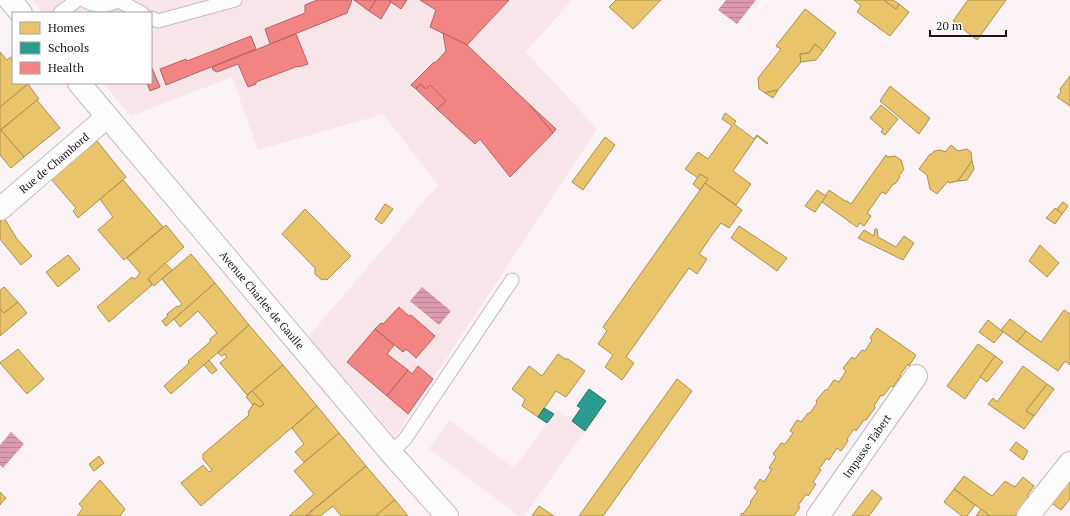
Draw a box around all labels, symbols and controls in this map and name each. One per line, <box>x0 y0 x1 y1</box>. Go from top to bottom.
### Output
legend <box>12 12 152 84</box>
scale bar <box>930 12 1006 38</box>
text: 20 m <box>936 18 963 33</box>
text: Homes <box>48 20 85 35</box>
text: Schools <box>48 40 89 55</box>
text: Health <box>48 60 84 75</box>
street label: Rue de Chambord <box>16 130 92 196</box>
street label: Avenue Charles de Gaulle <box>217 248 308 352</box>
street label: Impasse Tabert <box>840 411 894 481</box>

